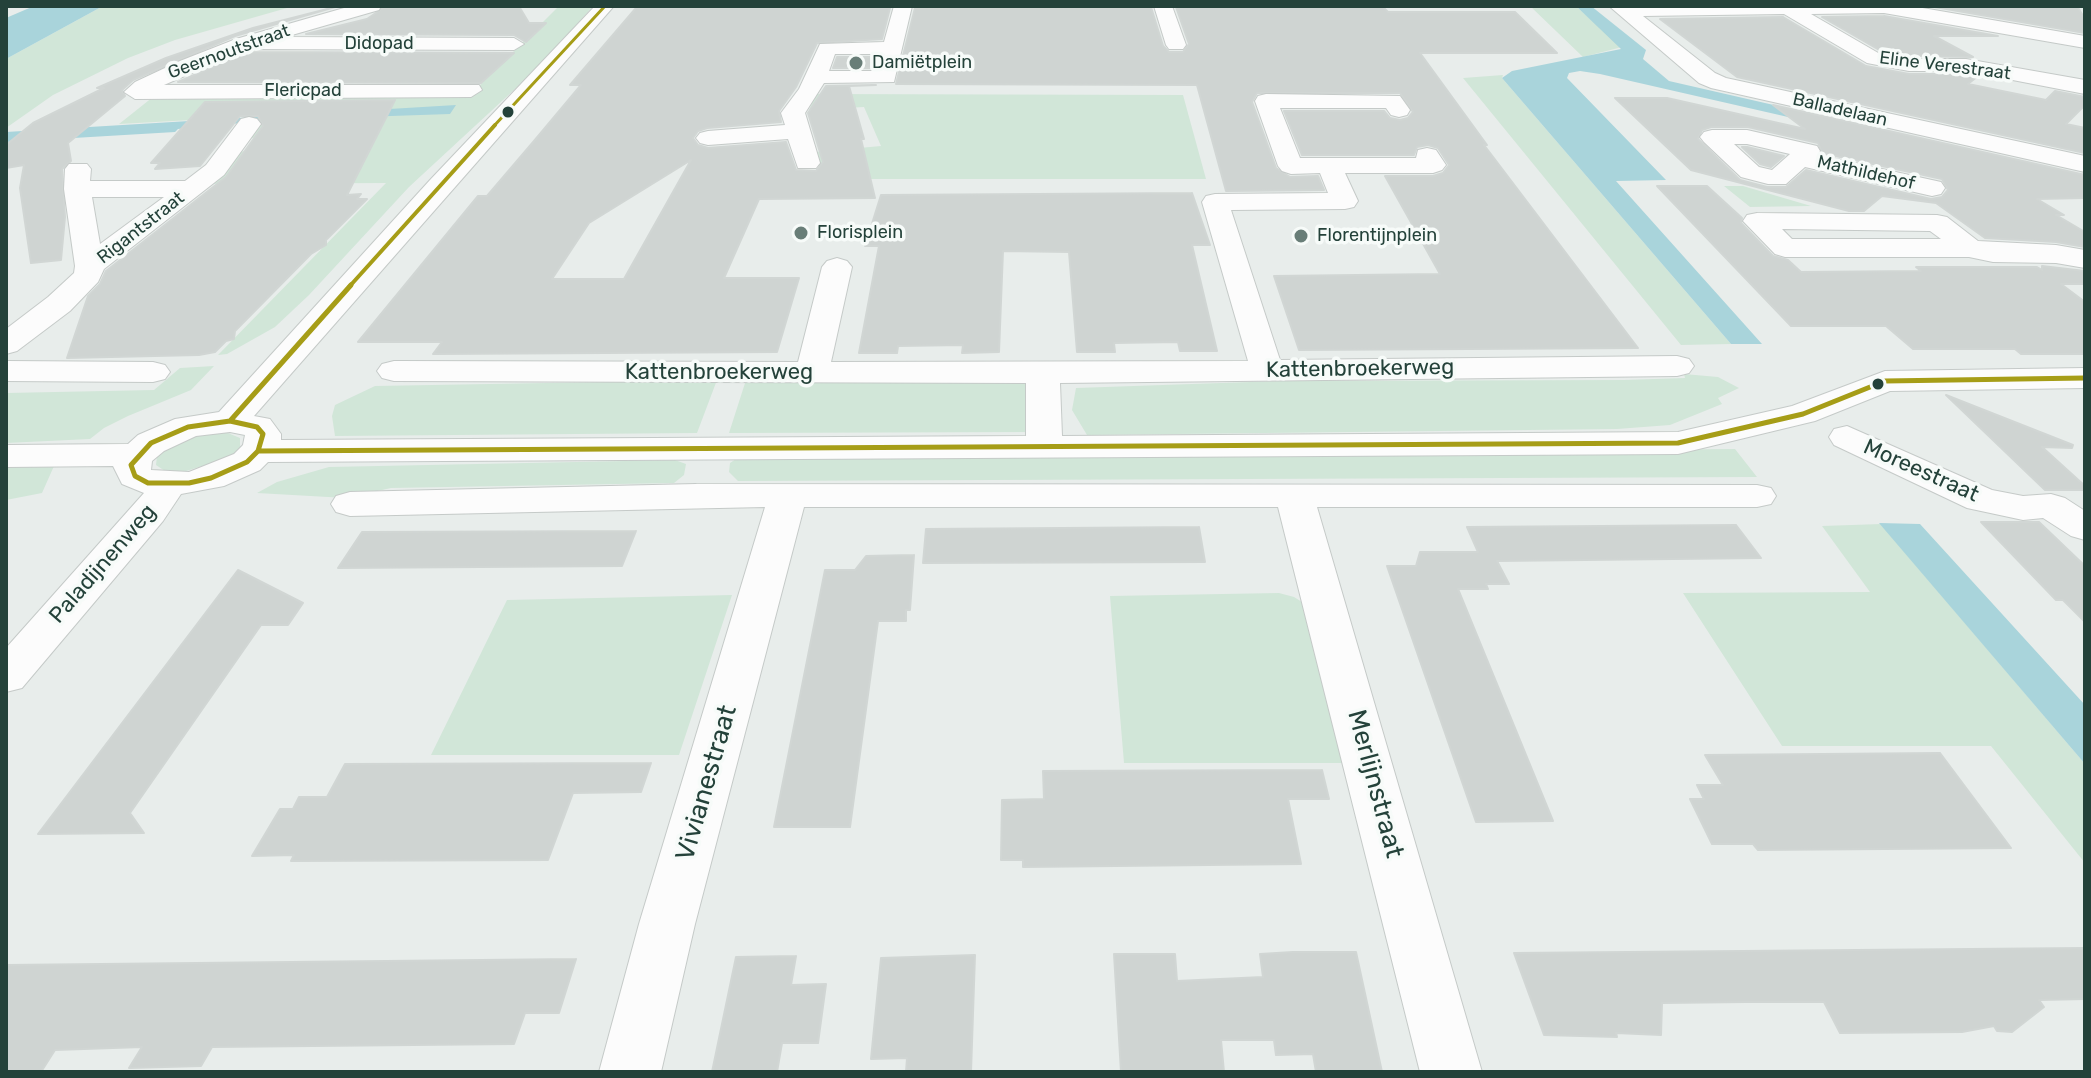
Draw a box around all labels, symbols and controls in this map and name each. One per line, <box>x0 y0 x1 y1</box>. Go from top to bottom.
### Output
street label: Geernoutstraat <box>165 20 293 84</box>
street label: Didopad <box>344 33 414 55</box>
street label: Eline Verestraat <box>1878 47 2012 85</box>
place label: Damiëtplein <box>872 52 972 74</box>
marker: Damiëtplein <box>847 54 865 72</box>
street label: Flericpad <box>264 80 342 102</box>
street label: Balladelaan <box>1791 89 1889 131</box>
unlabelled marker <box>500 104 516 120</box>
street label: Mathildehof <box>1815 151 1917 195</box>
street label: Rigantstraat <box>93 187 189 269</box>
place label: Florisplein <box>817 222 903 244</box>
marker: Florisplein <box>792 224 810 242</box>
place label: Florentijnplein <box>1317 225 1437 247</box>
marker: Florentijnplein <box>1292 227 1310 245</box>
street label: Kattenbroekerweg <box>1266 354 1454 384</box>
street label: Kattenbroekerweg <box>625 360 813 386</box>
unlabelled marker <box>1870 376 1886 392</box>
street label: Moreestraat <box>1859 434 1983 508</box>
street label: Paladijnenweg <box>44 499 162 629</box>
street label: Vivianestraat <box>670 702 744 864</box>
street label: Merlijnstraat <box>1340 707 1410 861</box>

